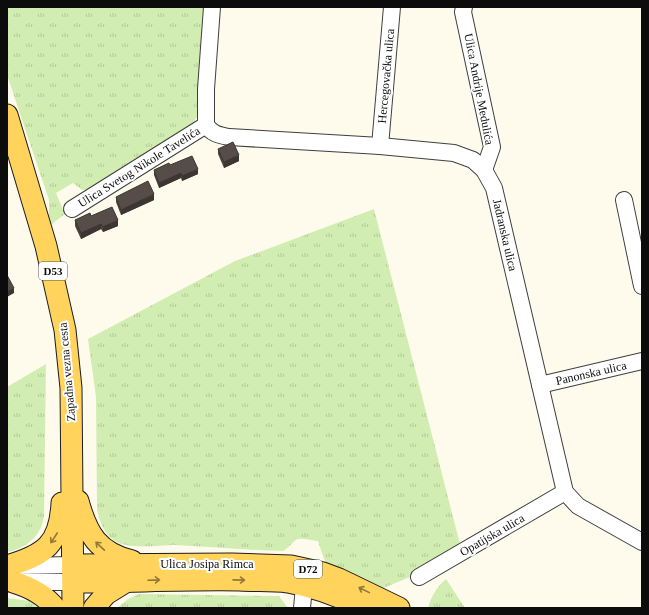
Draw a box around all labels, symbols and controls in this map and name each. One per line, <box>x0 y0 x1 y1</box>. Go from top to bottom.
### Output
street label: Hercegovačka ulica <box>375 27 397 124</box>
street label: Ulica Andrije Medulića <box>461 32 497 147</box>
street label: Ulica Svetog Nikole Tavelića <box>75 123 203 210</box>
street label: Jadranska ulica <box>490 198 520 273</box>
road number: D53 <box>39 262 67 280</box>
street label: Zapadna vezna cesta <box>56 321 78 422</box>
street label: Panonska ulica <box>554 358 628 388</box>
street label: Opatijska ulica <box>457 511 527 559</box>
one-way arrow <box>50 532 58 543</box>
one-way arrow <box>95 541 105 551</box>
street label: Ulica Josipa Rimca <box>160 557 254 571</box>
road number: D72 <box>294 560 322 578</box>
one-way arrow <box>232 576 245 584</box>
one-way arrow <box>147 577 160 584</box>
one-way arrow <box>358 586 370 593</box>

